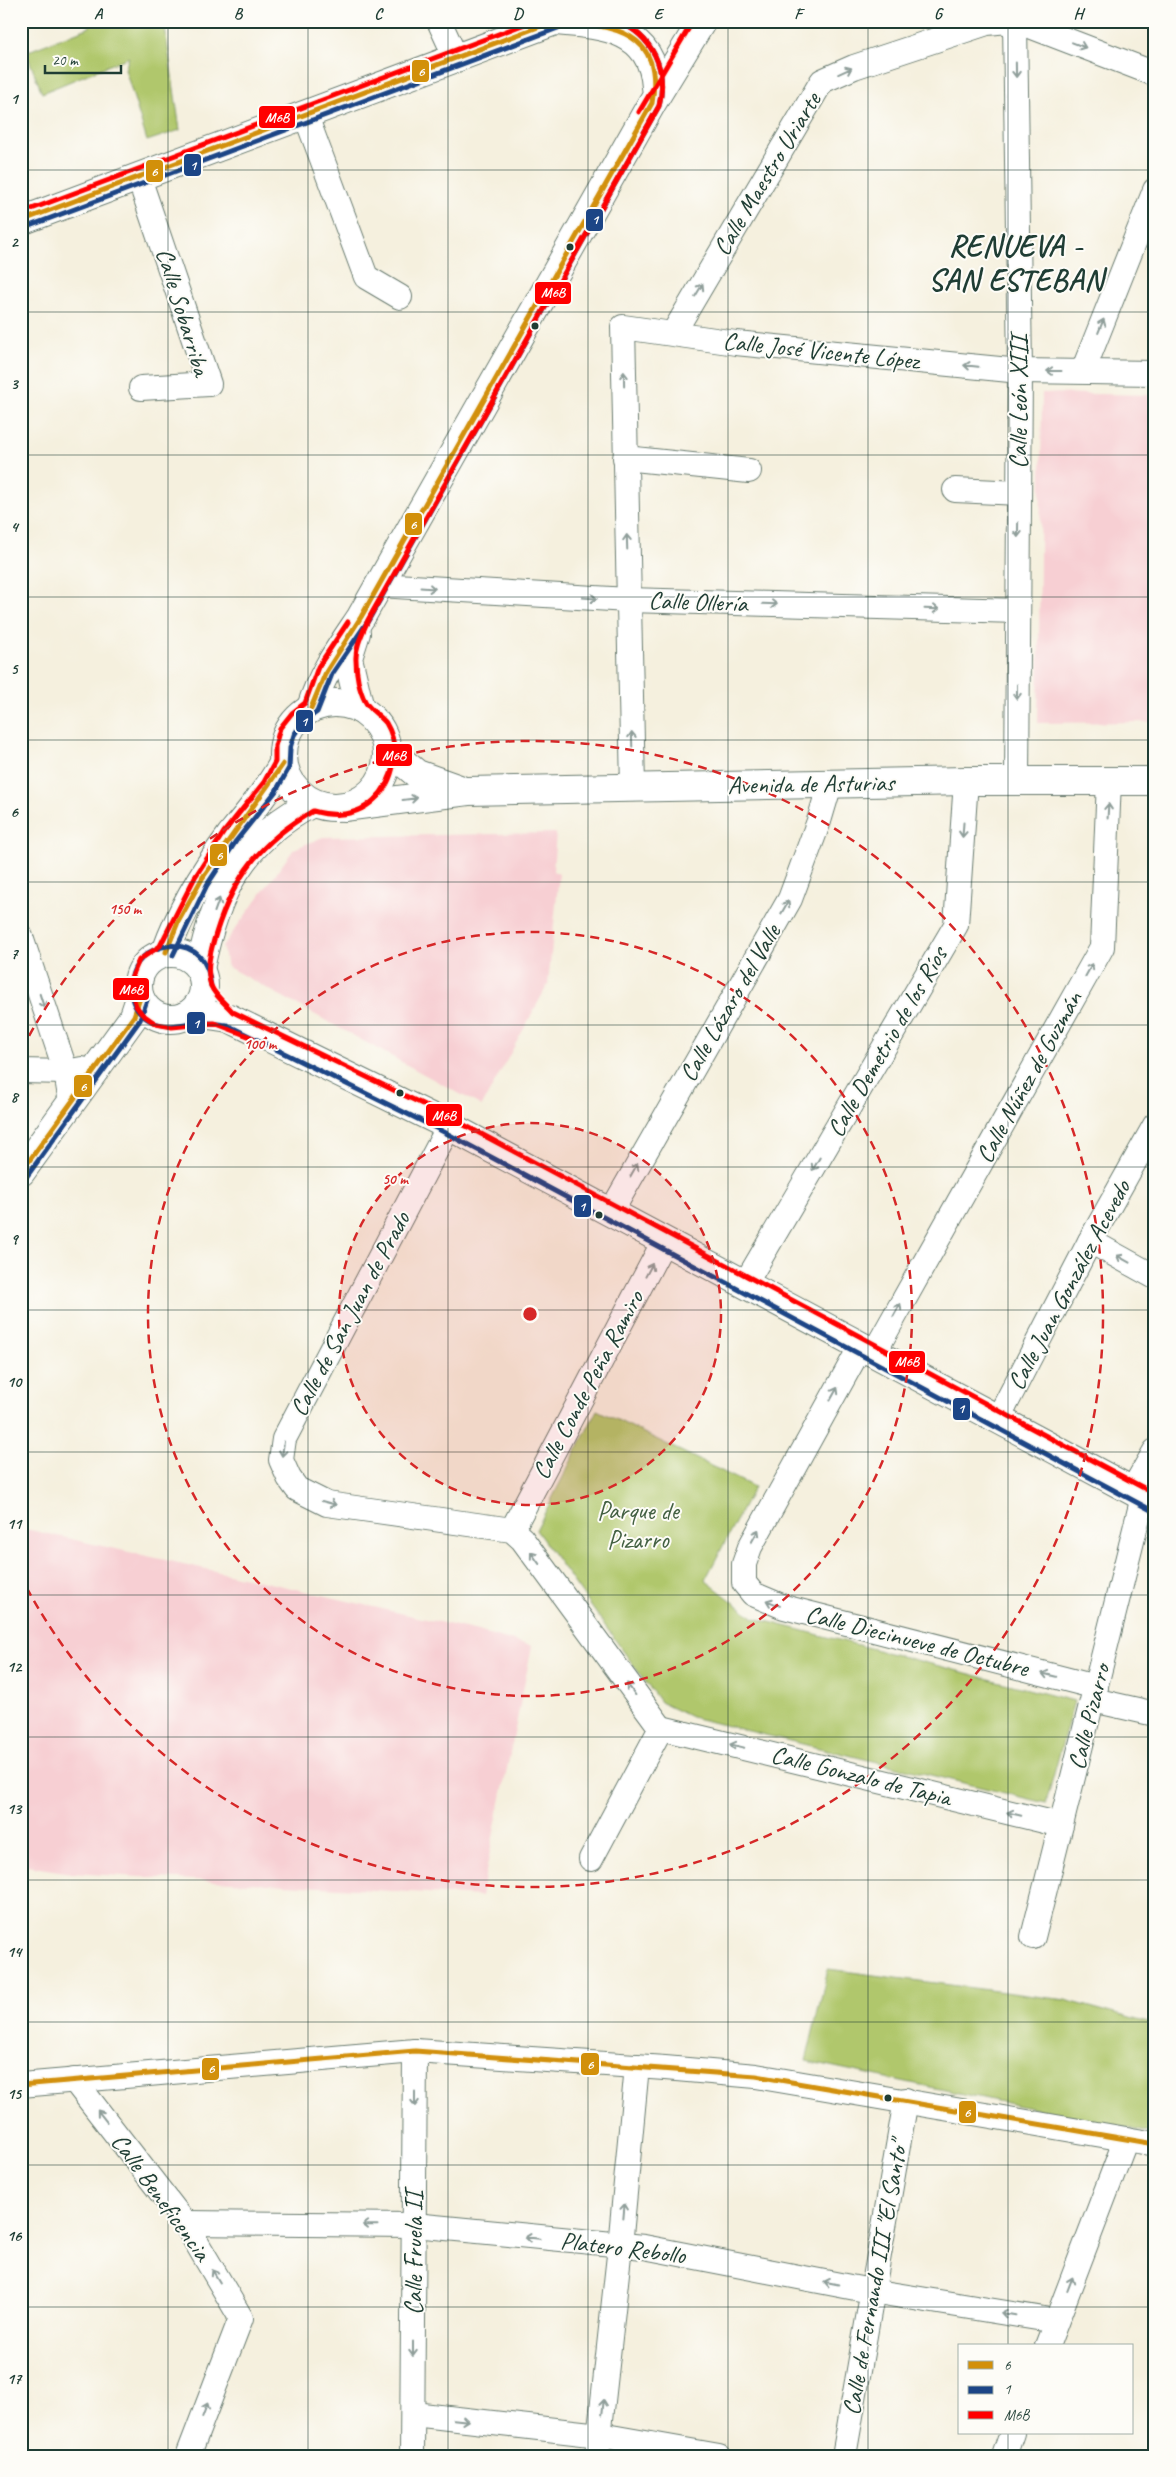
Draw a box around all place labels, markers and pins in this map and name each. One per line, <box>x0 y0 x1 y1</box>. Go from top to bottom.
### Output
unlabelled marker <box>565 242 575 252</box>
unlabelled marker <box>530 321 540 331</box>
unlabelled marker <box>395 1088 405 1098</box>
unlabelled marker <box>594 1210 604 1220</box>
centre of rings <box>521 1305 539 1323</box>
unlabelled marker <box>883 2093 893 2103</box>

